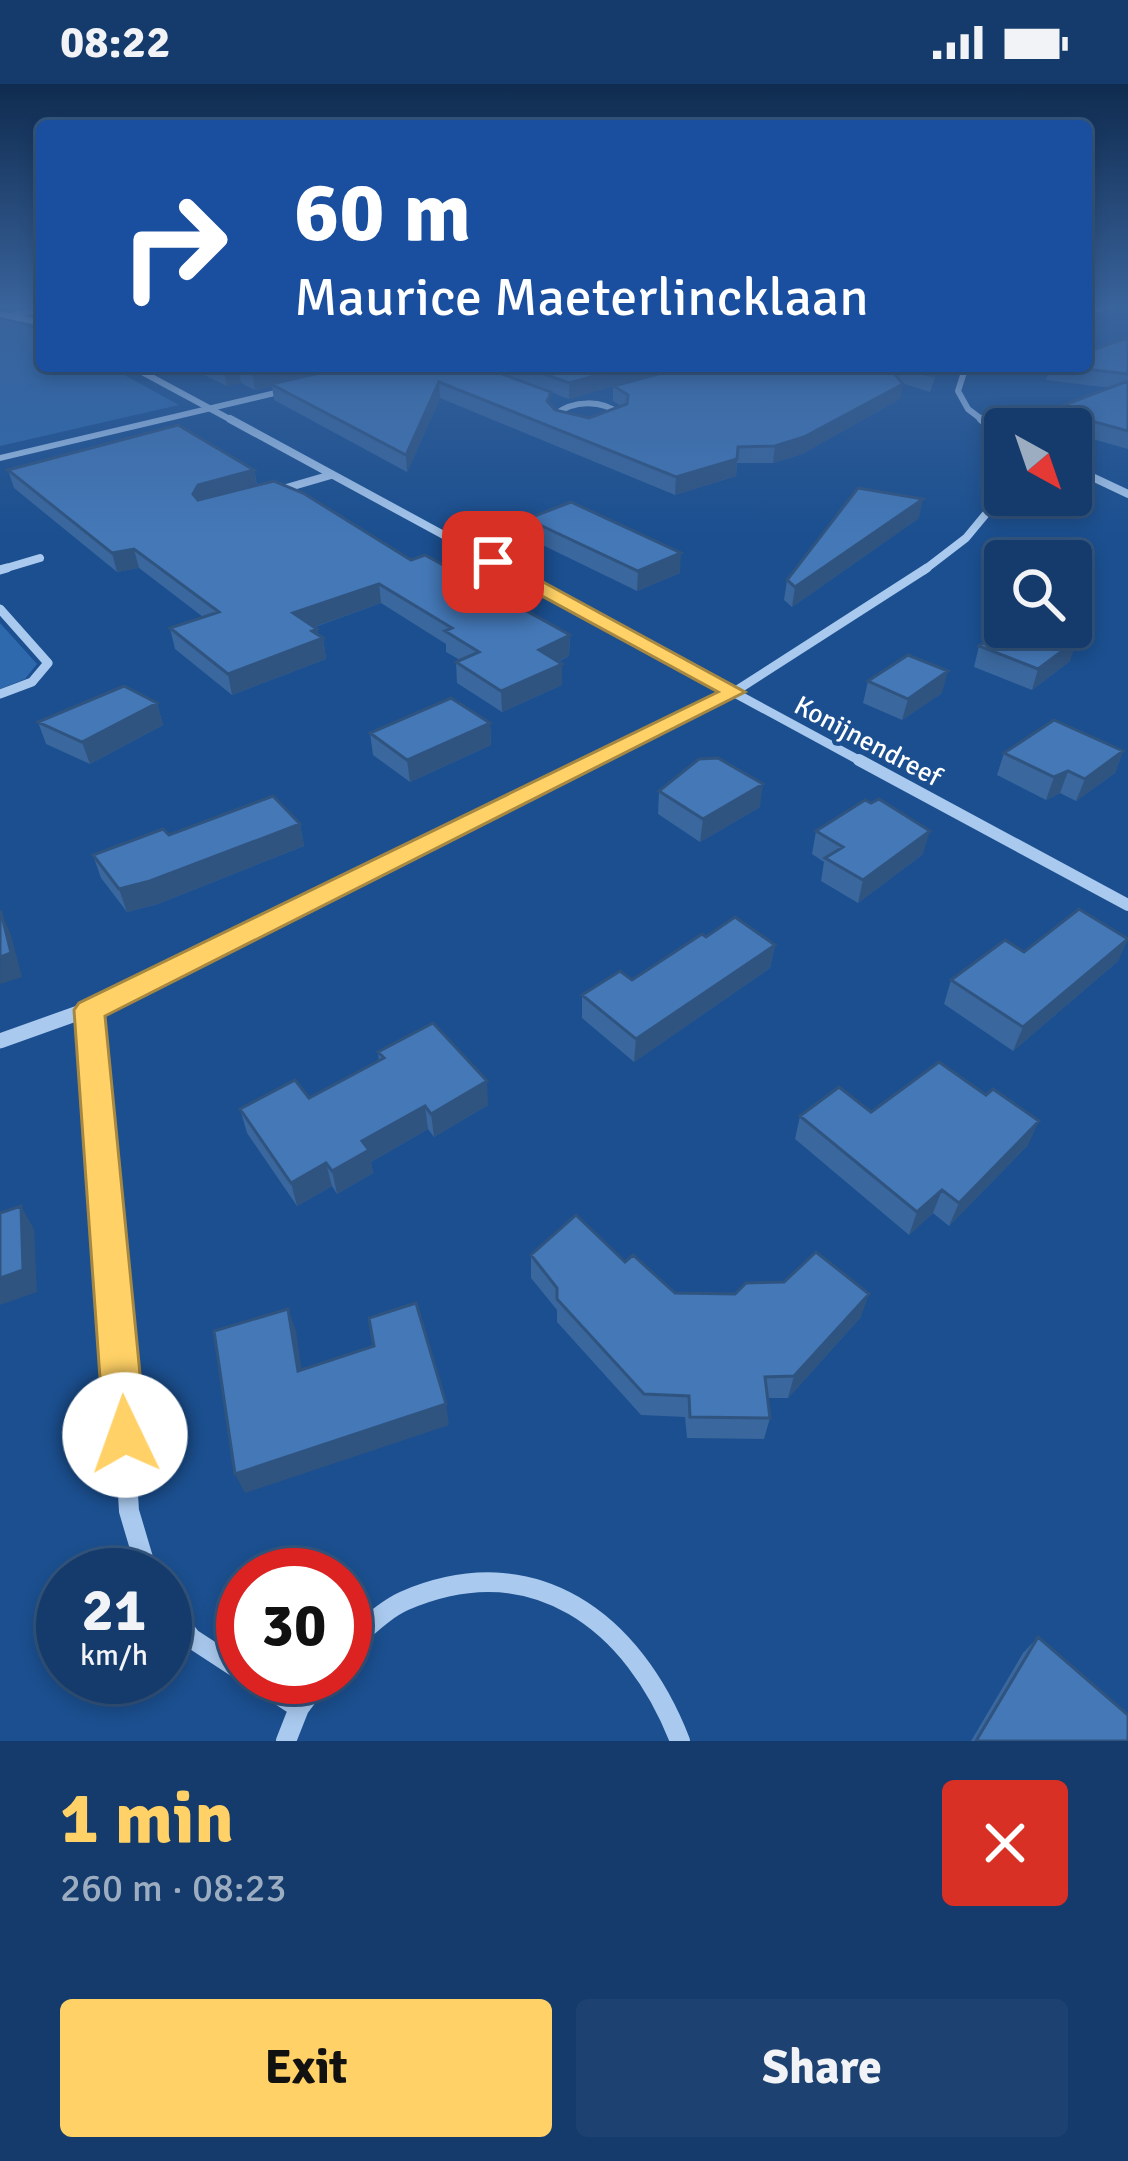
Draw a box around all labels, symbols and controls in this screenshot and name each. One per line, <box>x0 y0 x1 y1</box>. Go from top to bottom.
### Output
text: 08:22 <box>60 15 170 70</box>
text: 60 m <box>294 161 471 265</box>
icon: right <box>96 168 252 324</box>
text: Maurice Maeterlincklaan <box>294 264 869 331</box>
north arrow <box>984 408 1092 516</box>
map controls <box>984 408 1092 648</box>
pin <box>442 511 544 613</box>
icon: arrive <box>460 529 526 595</box>
button: search <box>984 540 1092 648</box>
street label: Konijnendreef <box>788 689 949 795</box>
position arrow <box>62 1372 188 1498</box>
speed limit sign: 30 <box>216 1548 372 1704</box>
text: 21 <box>82 1574 146 1648</box>
text: km/h <box>80 1637 148 1674</box>
text: 1 min <box>60 1774 234 1863</box>
button: close <box>942 1780 1068 1906</box>
text: 260 m · 08:23 <box>60 1864 287 1912</box>
button: Exit <box>60 1999 552 2137</box>
button: Share <box>576 1999 1068 2137</box>

